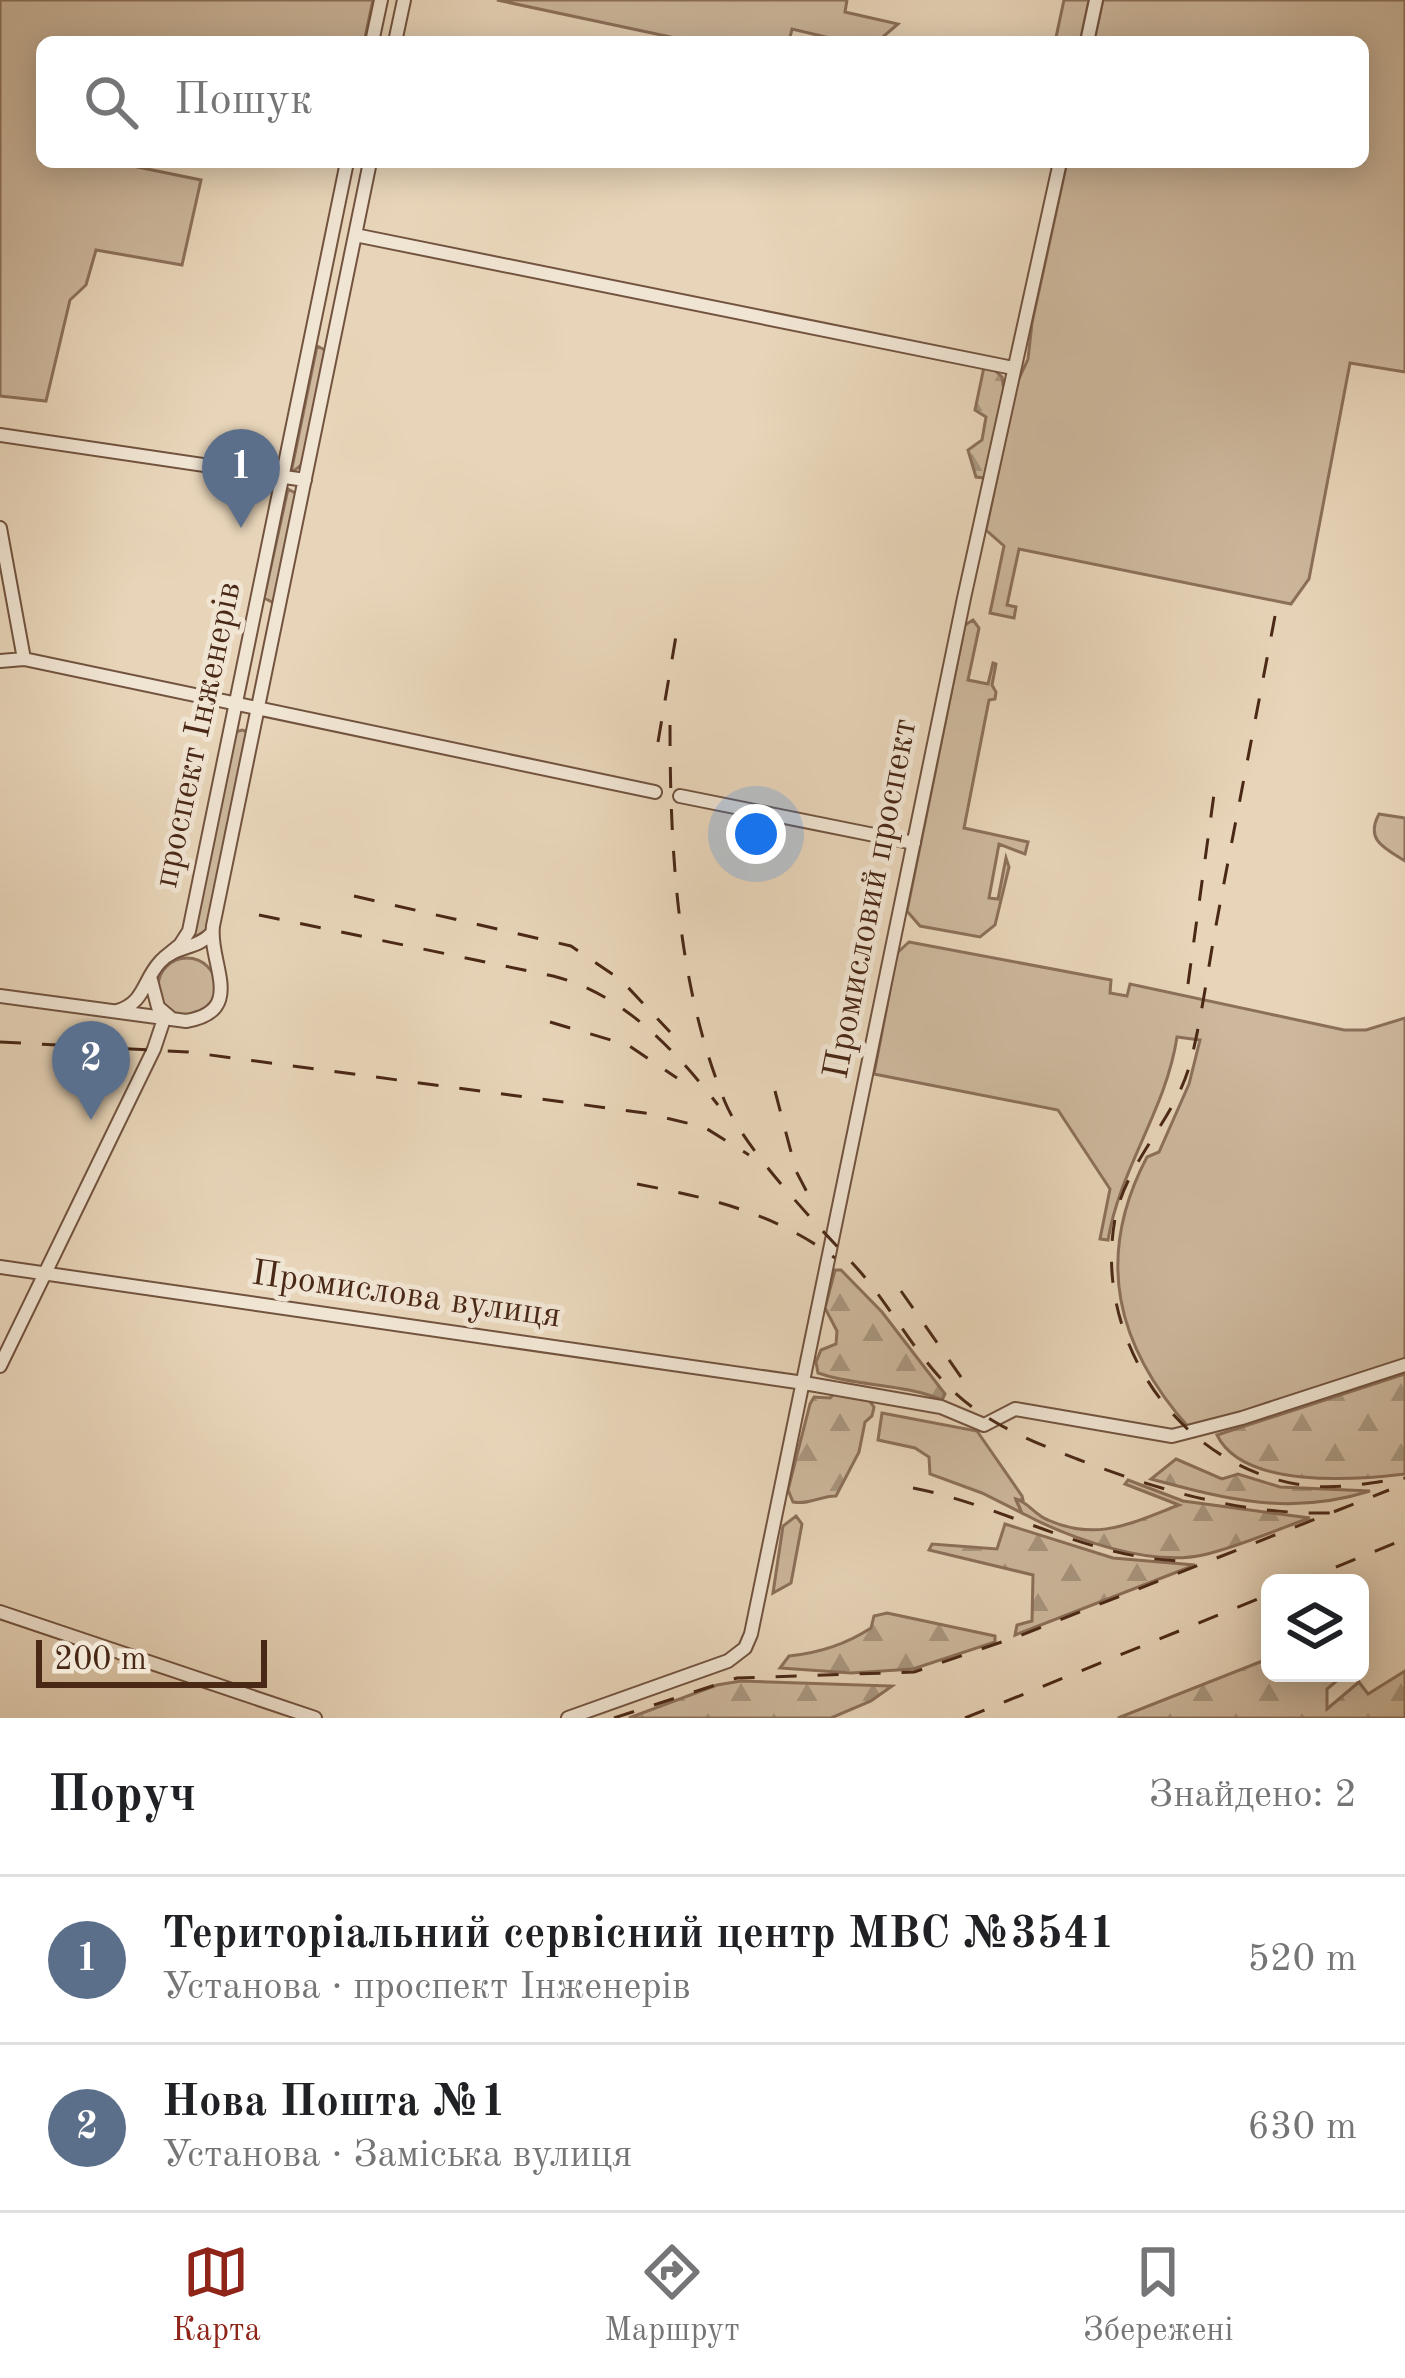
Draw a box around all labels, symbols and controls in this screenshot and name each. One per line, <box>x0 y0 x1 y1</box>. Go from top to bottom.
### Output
search box <box>36 36 1369 168</box>
icon: search <box>78 69 144 135</box>
text: Пошук <box>174 79 313 124</box>
pin: 1 <box>202 429 280 528</box>
street label: проспект Інженерів <box>149 579 249 891</box>
street label: Промисловий проспект <box>819 716 925 1082</box>
your location <box>726 804 786 864</box>
pin: 2 <box>52 1021 130 1120</box>
street label: Промислова вулиця <box>249 1256 563 1336</box>
map controls <box>1261 1574 1369 1682</box>
button: layers <box>1261 1574 1369 1682</box>
scale bar <box>36 1634 267 1687</box>
text: 200 m <box>54 1644 147 1677</box>
text: Поруч <box>48 1771 196 1822</box>
text: Знайдено: 2 <box>1149 1776 1357 1815</box>
text: Територіальний сервісний центр МВС №3541 <box>162 1913 1115 1958</box>
text: 1 <box>76 1940 98 1979</box>
text: 520 m <box>1247 1940 1357 1979</box>
text: Установа · проспект Інженерів <box>162 1968 691 2007</box>
text: Нова Пошта №1 <box>162 2081 506 2126</box>
text: 2 <box>76 2108 98 2147</box>
text: 630 m <box>1247 2108 1357 2147</box>
text: Установа · Заміська вулиця <box>162 2136 632 2175</box>
tab: Карта <box>172 2239 261 2352</box>
tab: Маршрут <box>604 2239 740 2352</box>
tab: Збережені <box>1083 2239 1233 2352</box>

